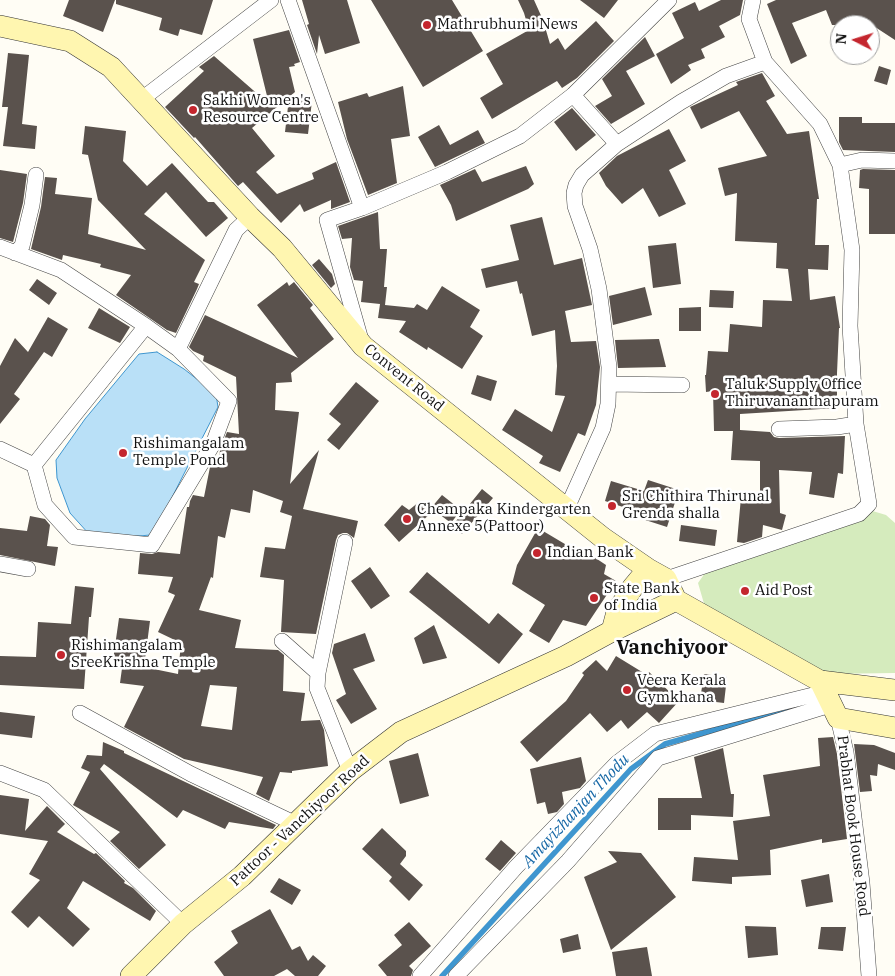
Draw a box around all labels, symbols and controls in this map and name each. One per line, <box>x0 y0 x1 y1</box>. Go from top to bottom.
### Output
north arrow <box>830 15 880 65</box>
place label: Mathrubhumi News <box>437 16 578 34</box>
marker: Mathrubhumi News <box>421 19 433 31</box>
text: N <box>832 32 851 45</box>
place label: Sakhi Women's Resource Centre <box>203 92 319 127</box>
marker: Sakhi Women's Resource Centre <box>187 104 199 116</box>
street label: Convent Road <box>360 340 448 416</box>
place label: Taluk Supply Office Thiruvananthapuram <box>725 376 879 411</box>
marker: Taluk Supply Office Thiruvananthapuram <box>709 388 721 400</box>
place label: Rishimangalam Temple Pond <box>133 435 245 470</box>
marker: Rishimangalam Temple Pond <box>117 447 129 459</box>
place label: Sri Chithira Thirunal Grenda shalla <box>622 488 770 523</box>
marker: Sri Chithira Thirunal Grenda shalla <box>606 500 618 512</box>
place label: Chempaka Kindergarten Annexe 5(Pattoor) <box>417 501 591 536</box>
marker: Chempaka Kindergarten Annexe 5(Pattoor) <box>401 513 413 525</box>
place label: Indian Bank <box>547 544 633 562</box>
marker: Indian Bank <box>531 547 543 559</box>
place label: State Bank of India <box>604 580 680 615</box>
place label: Aid Post <box>755 582 813 600</box>
marker: Aid Post <box>739 585 751 597</box>
marker: State Bank of India <box>588 592 600 604</box>
district label: Vanchiyoor <box>616 636 728 660</box>
place label: Rishimangalam SreeKrishna Temple <box>71 637 215 672</box>
marker: Rishimangalam SreeKrishna Temple <box>55 649 67 661</box>
place label: Veera Kerala Gymkhana <box>637 672 726 707</box>
marker: Veera Kerala Gymkhana <box>621 684 633 696</box>
street label: Prabhat Book House Road <box>833 734 873 918</box>
water label: Amayizhanjan Thodu <box>518 750 634 872</box>
street label: Pattoor - Vanchiyoor Road <box>227 752 373 890</box>

